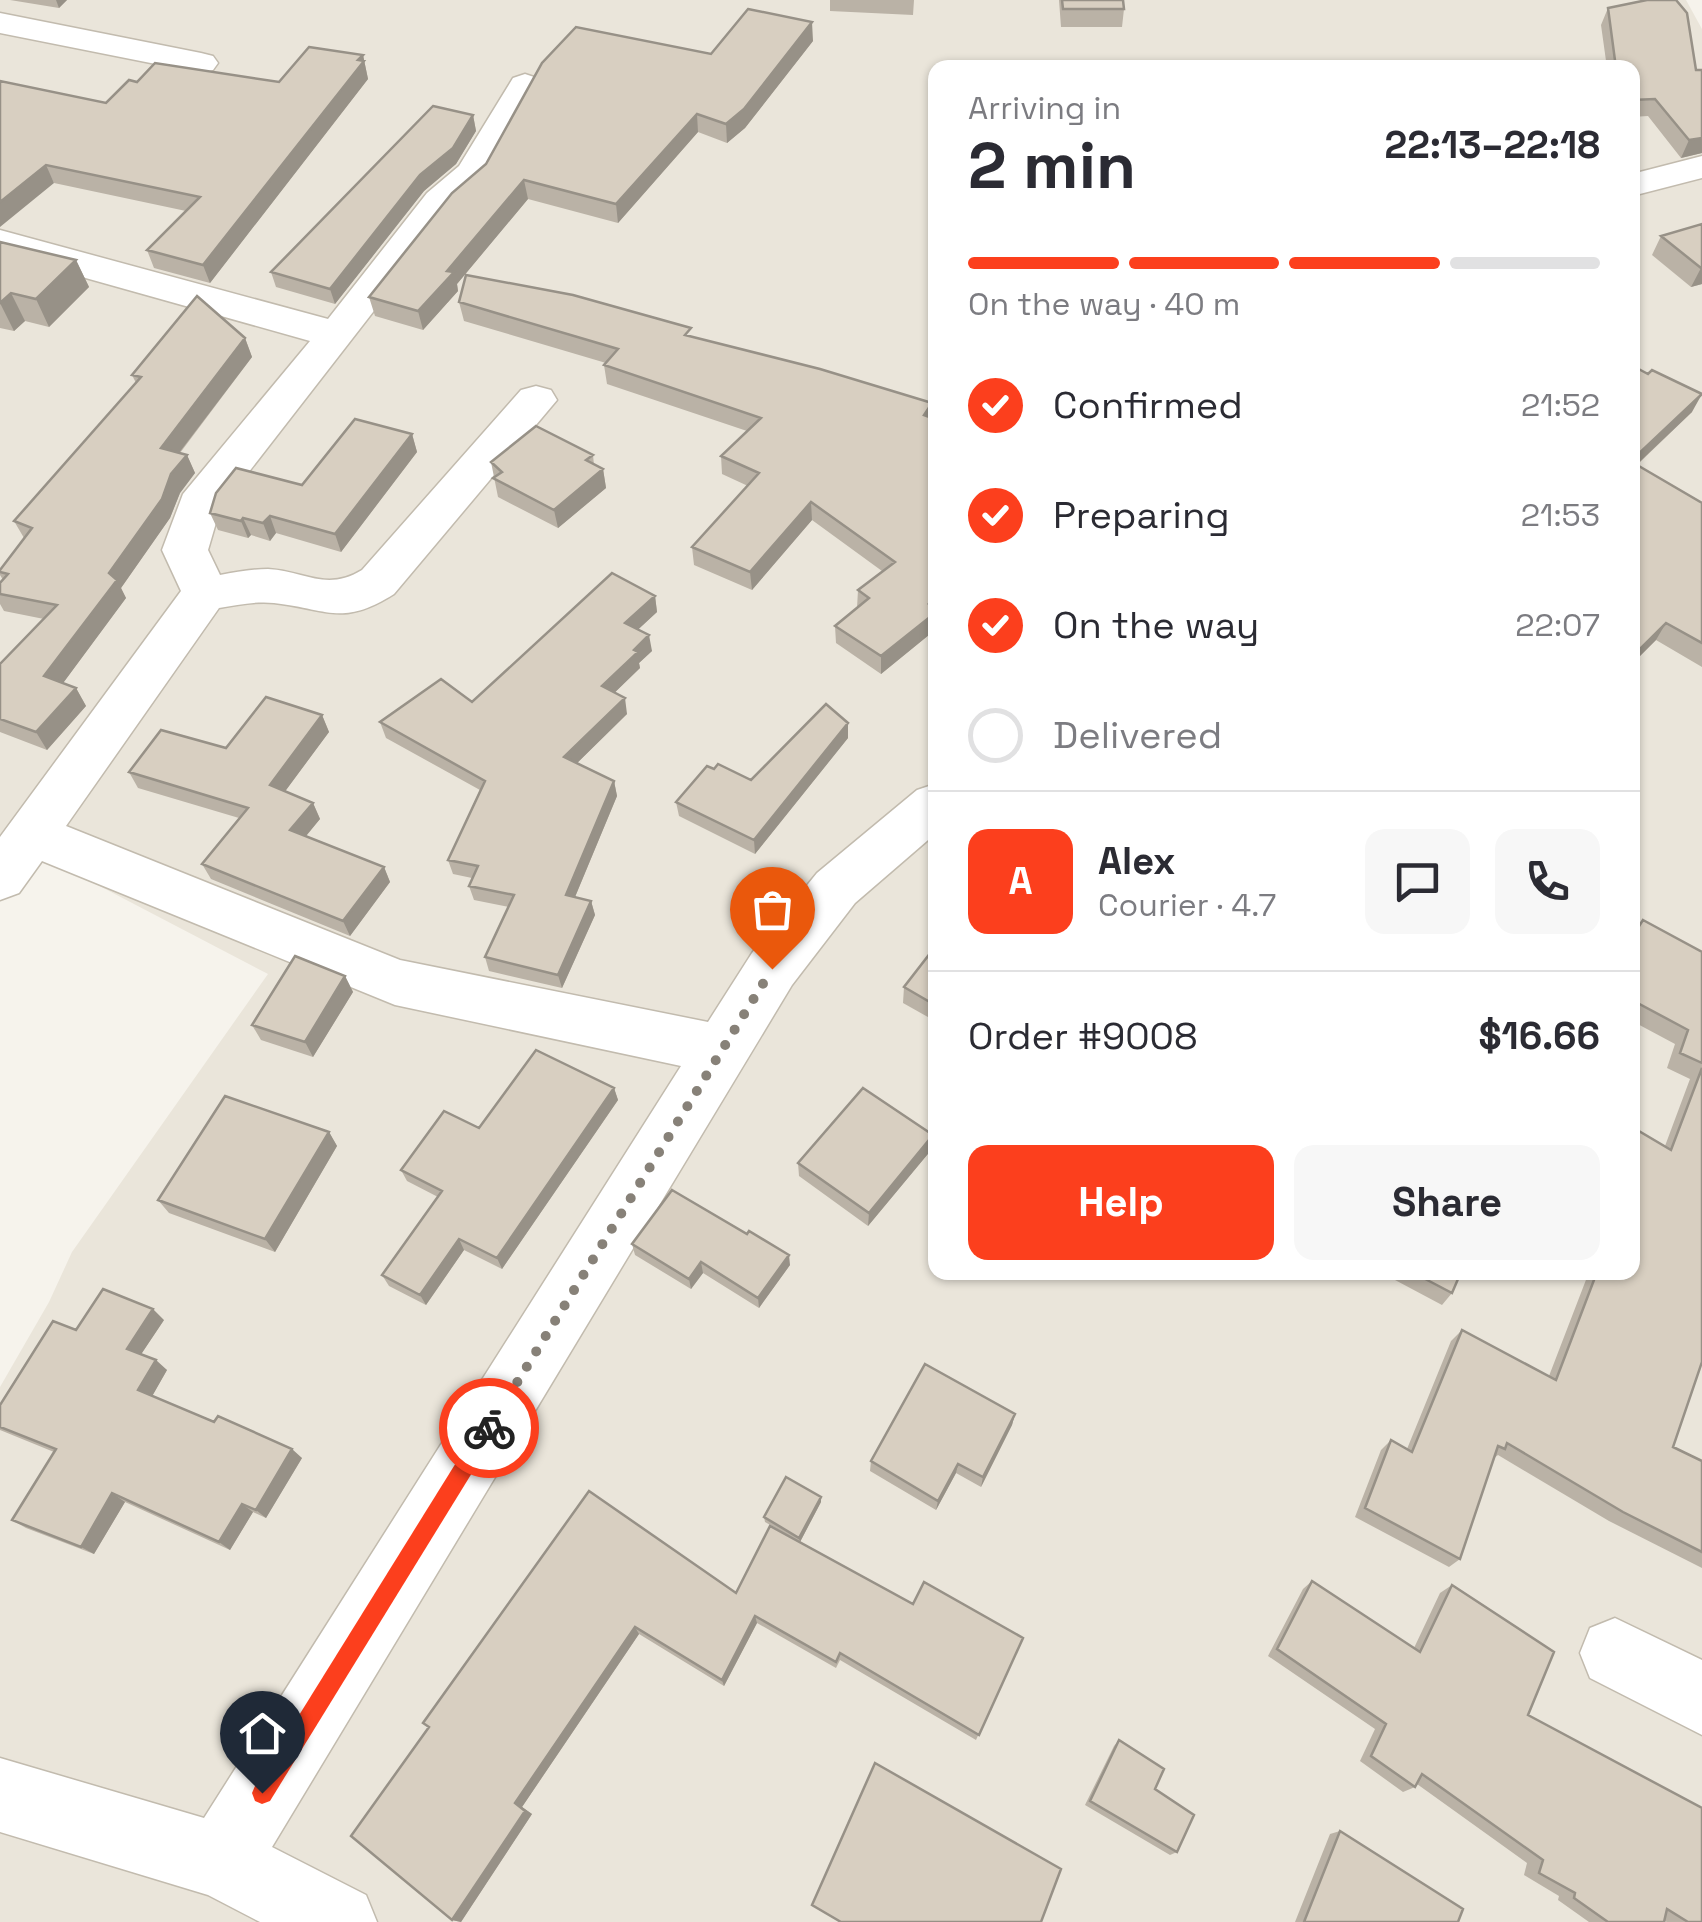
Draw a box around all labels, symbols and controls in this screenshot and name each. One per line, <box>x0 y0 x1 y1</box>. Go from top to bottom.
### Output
text: Arriving in <box>968 88 1121 128</box>
text: 22:13–22:18 <box>1385 121 1600 169</box>
text: 2 min <box>968 124 1136 207</box>
text: On the way · 40 m <box>968 284 1240 324</box>
icon: check <box>968 378 1023 433</box>
text: Confirmed <box>1053 381 1243 429</box>
text: 21:52 <box>1521 385 1600 425</box>
icon: check <box>968 488 1023 543</box>
text: Preparing <box>1053 491 1230 539</box>
text: 21:53 <box>1521 495 1600 535</box>
icon: check <box>968 598 1023 653</box>
text: On the way <box>1053 601 1259 649</box>
text: 22:07 <box>1515 605 1600 645</box>
text: Delivered <box>1053 711 1222 759</box>
button: chat <box>1365 829 1470 934</box>
button: phone <box>1495 829 1600 934</box>
text: Alex <box>1098 837 1175 885</box>
text: A <box>1008 857 1033 905</box>
pin <box>730 867 815 970</box>
icon: bag <box>745 882 800 937</box>
text: Courier · 4.7 <box>1098 885 1276 925</box>
text: Order #9008 <box>968 1012 1198 1060</box>
text: $16.66 <box>1478 1012 1600 1060</box>
button: Help <box>968 1145 1274 1260</box>
button: Share <box>1294 1145 1600 1260</box>
courier <box>439 1378 539 1478</box>
icon: bike <box>462 1401 517 1456</box>
pin <box>220 1691 305 1794</box>
icon: home <box>235 1706 290 1761</box>

